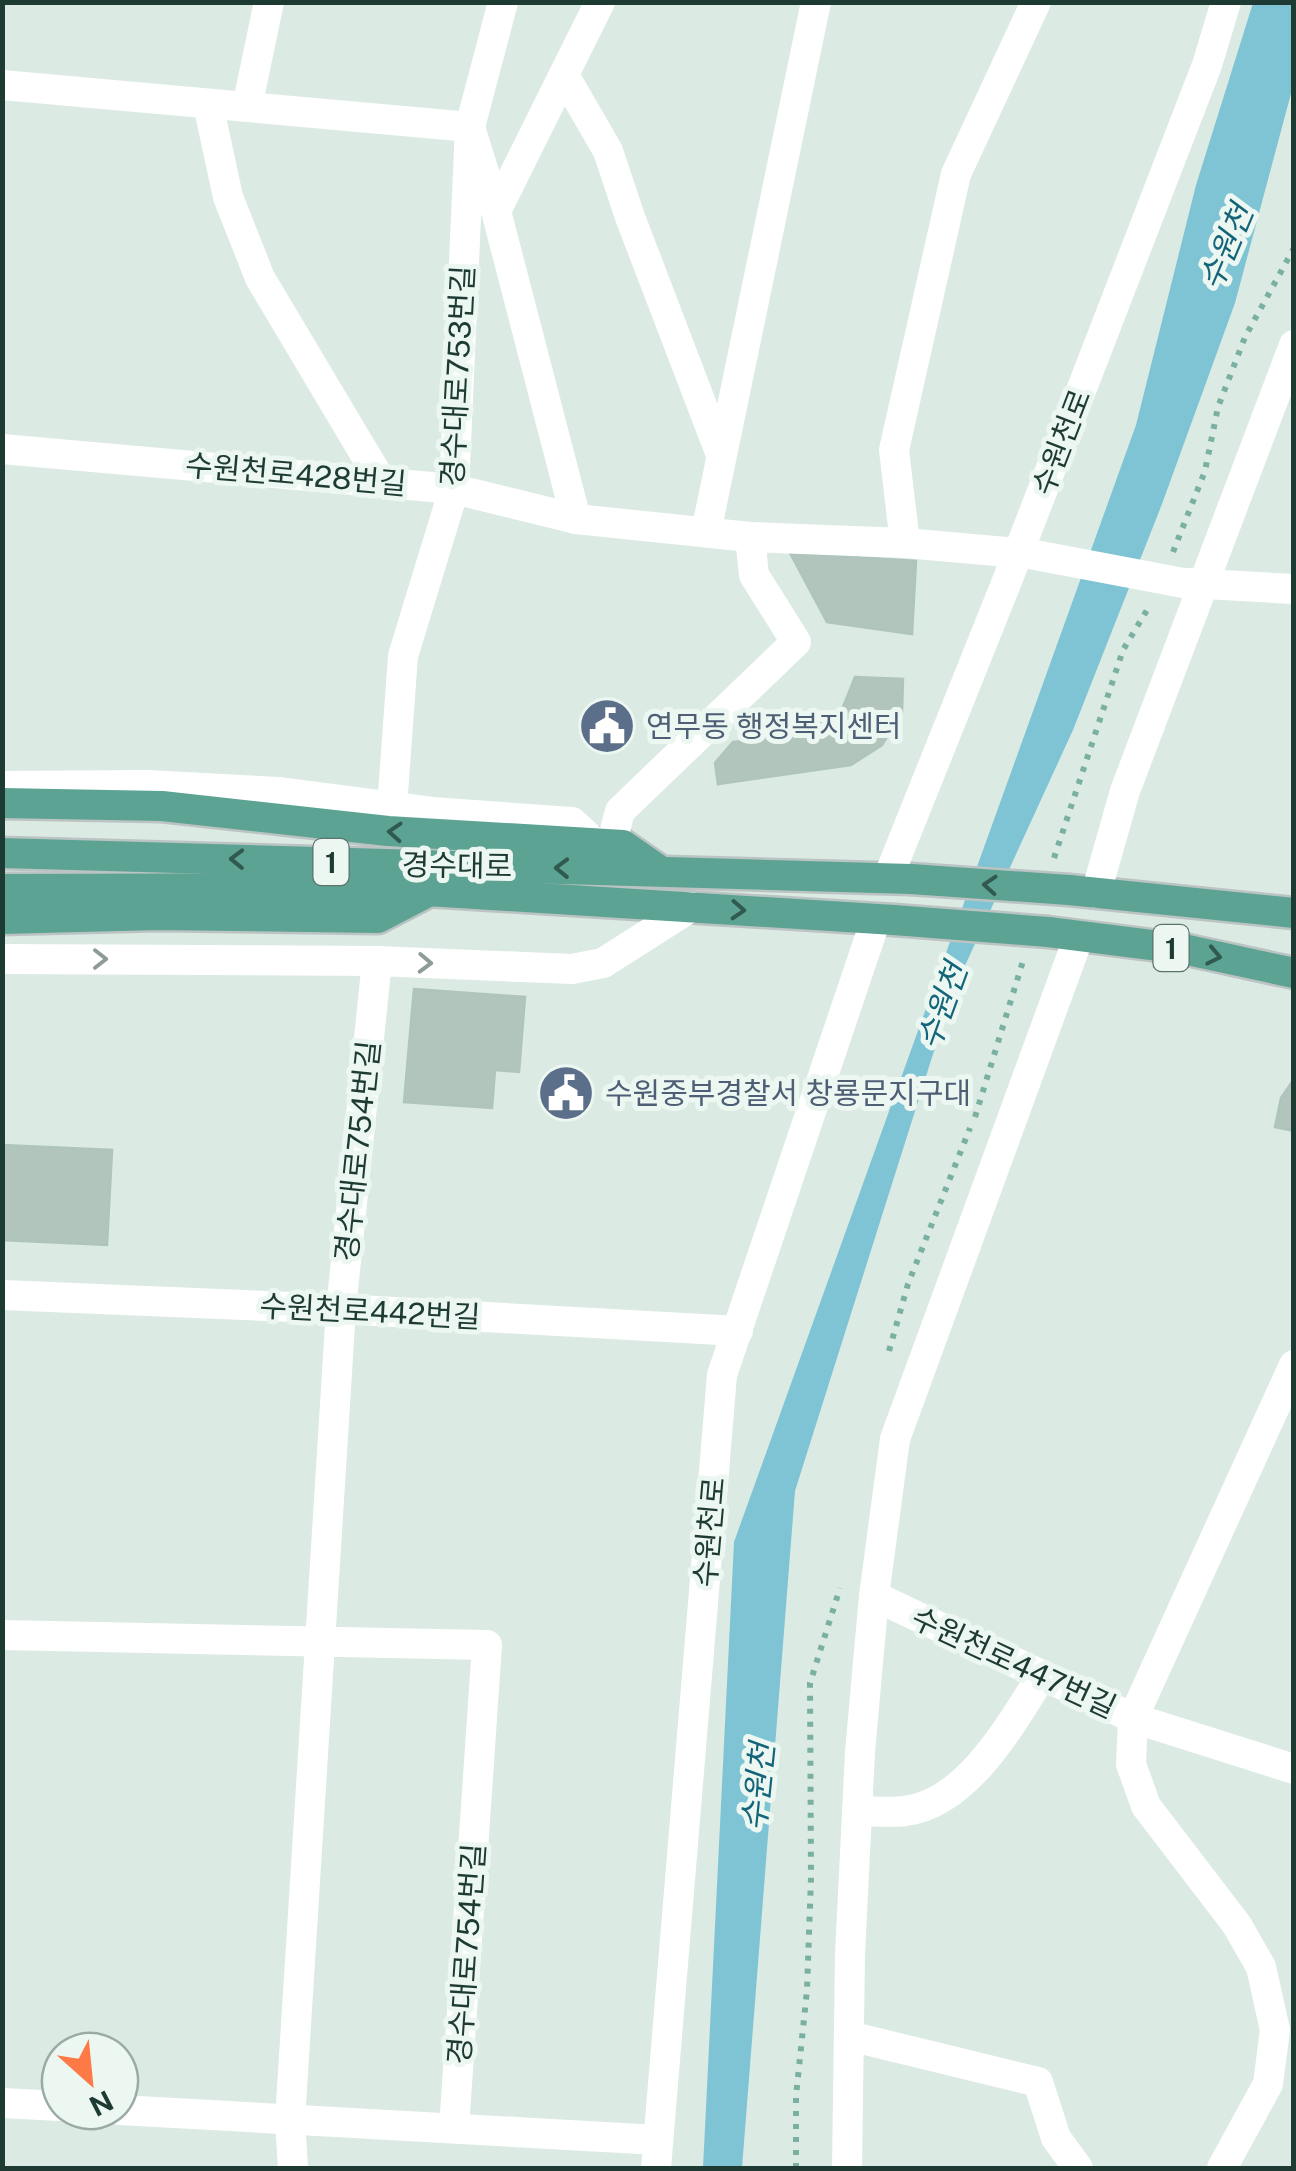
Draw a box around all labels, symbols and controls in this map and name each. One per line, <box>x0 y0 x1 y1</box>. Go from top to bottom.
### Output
water label: 수원천 <box>1192 196 1262 295</box>
street label: 경수대로753번길 <box>433 264 481 488</box>
street label: 수원천로 <box>1024 384 1098 500</box>
street label: 수원천로428번길 <box>184 446 408 502</box>
public building icon: 연무동 행정복지센터 <box>577 696 637 756</box>
place label: 연무동 행정복지센터 <box>646 708 902 744</box>
one-way arrow <box>386 821 402 843</box>
road number: 1 <box>314 839 348 885</box>
street label: 경수대로 <box>401 846 513 884</box>
one-way arrow <box>228 849 244 870</box>
one-way arrow <box>553 857 569 878</box>
one-way arrow <box>981 874 997 896</box>
one-way arrow <box>730 899 746 920</box>
road number: 1 <box>1154 925 1188 971</box>
one-way arrow <box>1205 944 1222 965</box>
one-way arrow <box>92 948 108 970</box>
one-way arrow <box>417 952 433 973</box>
water label: 수원천 <box>910 955 976 1054</box>
street label: 경수대로754번길 <box>328 1039 386 1263</box>
public building icon: 수원중부경찰서 창룡문지구대 <box>536 1063 596 1123</box>
place label: 수원중부경찰서 창룡문지구대 <box>605 1075 971 1111</box>
street label: 수원천로442번길 <box>259 1287 481 1335</box>
street label: 수원천로 <box>686 1475 732 1589</box>
street label: 수원천로447번길 <box>906 1599 1122 1725</box>
water label: 수원천 <box>735 1738 781 1833</box>
street label: 경수대로754번길 <box>440 1842 492 2066</box>
north arrow <box>40 2031 140 2131</box>
text: N <box>84 2084 119 2123</box>

